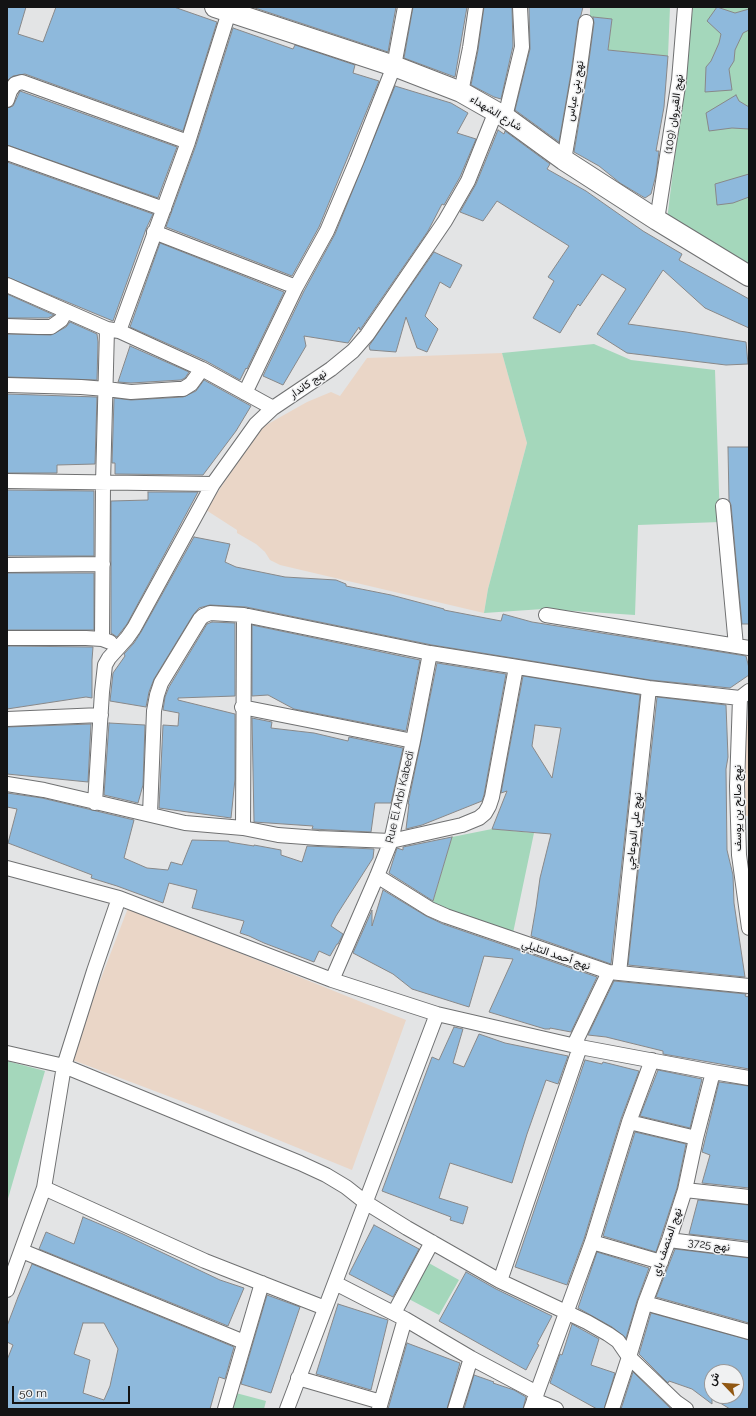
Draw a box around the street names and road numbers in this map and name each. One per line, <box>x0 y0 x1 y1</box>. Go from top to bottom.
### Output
street label: نهج بني عباس <box>563 60 587 122</box>
street label: نهج القيروان (109) <box>662 73 686 155</box>
street label: شارع الشهداء <box>468 92 524 134</box>
street label: نهج كاندار <box>287 367 329 401</box>
street label: Rue El Arbi Kabedi <box>383 750 417 844</box>
street label: نهج صالح بن يوسف <box>731 765 745 851</box>
street label: نهج علي الدوعاجي <box>623 792 645 870</box>
street label: نهج أحمد التليلي <box>520 937 592 973</box>
street label: نهج المنصف باي <box>649 1206 685 1278</box>
street label: نهج 3725 <box>687 1236 731 1254</box>

